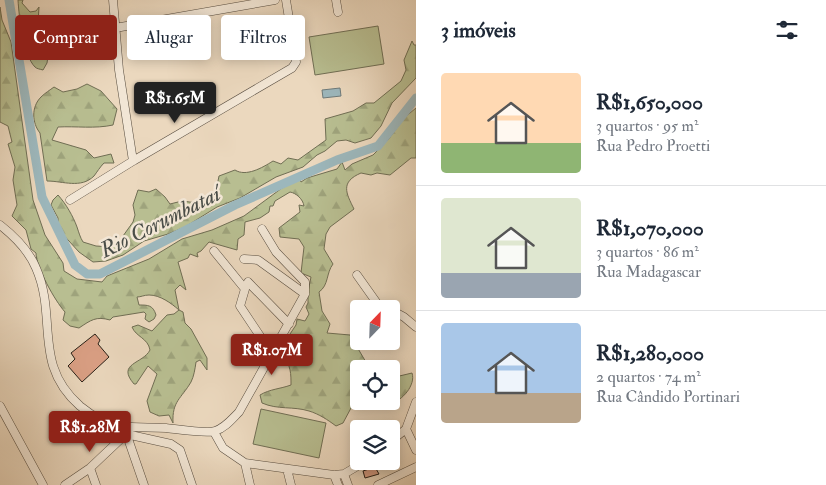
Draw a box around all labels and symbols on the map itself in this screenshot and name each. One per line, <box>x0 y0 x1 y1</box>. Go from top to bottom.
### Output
pin: R$1.65M <box>129 82 221 124</box>
water label: Rio Corumbataí <box>94 178 229 265</box>
north arrow <box>350 300 400 350</box>
pin: R$1.07M <box>226 334 318 376</box>
pin: R$1.28M <box>44 410 136 453</box>

